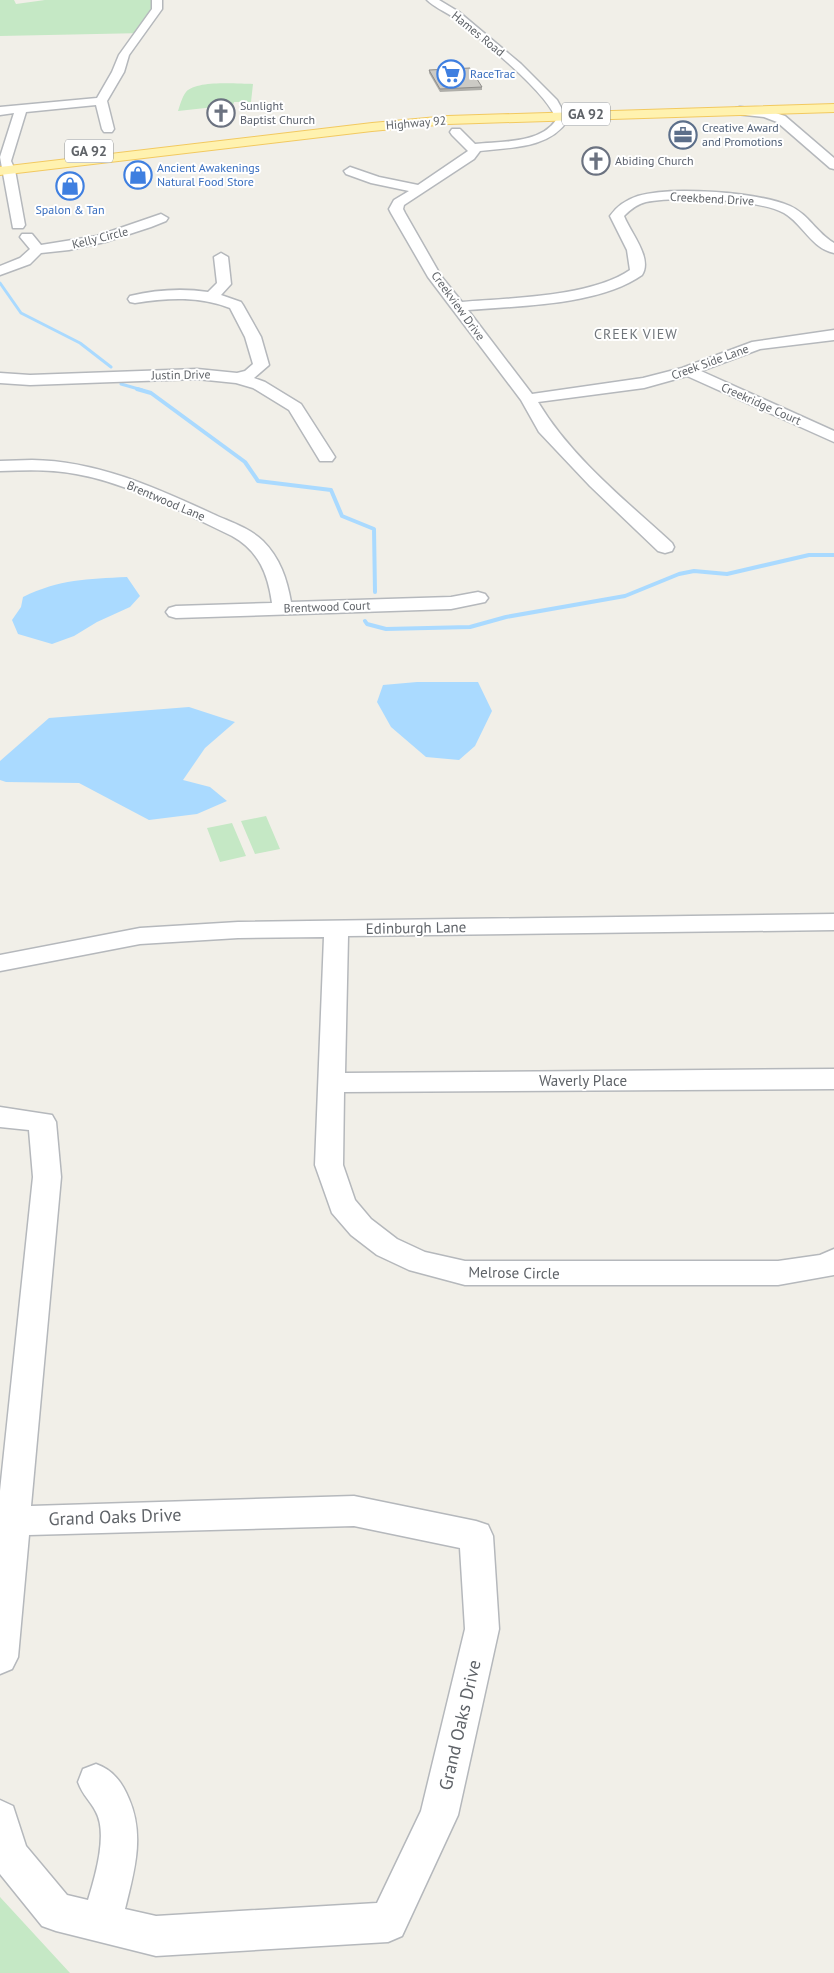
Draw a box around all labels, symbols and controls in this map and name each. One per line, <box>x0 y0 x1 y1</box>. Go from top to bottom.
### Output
street label: Hames Road <box>449 8 508 59</box>
supermarket icon: RaceTrac <box>436 59 466 89</box>
place label: RaceTrac <box>470 66 516 81</box>
church icon: Sunlight Baptist Church <box>206 98 236 128</box>
place label: Sunlight Baptist Church <box>240 98 315 127</box>
road number: GA 92 <box>562 102 610 126</box>
street label: Highway 92 <box>385 112 447 133</box>
office icon: Creative Award and Promotions <box>668 120 698 150</box>
place label: Creative Award and Promotions <box>702 120 783 149</box>
road number: GA 92 <box>65 140 113 162</box>
church icon: Abiding Church <box>581 146 611 176</box>
place label: Abiding Church <box>615 153 694 168</box>
shop icon: Ancient Awakenings Natural Food Store <box>123 160 153 190</box>
place label: Ancient Awakenings Natural Food Store <box>157 160 260 189</box>
shop icon: Spalon & Tan <box>55 171 85 201</box>
street label: Creekbend Drive <box>670 189 754 208</box>
place label: Spalon & Tan <box>35 202 105 217</box>
street label: Kelly Circle <box>70 223 130 252</box>
street label: Creekview Drive <box>428 268 489 343</box>
district label: CREEK VIEW <box>594 325 678 343</box>
street label: Creek Side Lane <box>669 341 751 382</box>
street label: Justin Drive <box>150 366 211 383</box>
street label: Creekridge Court <box>719 379 803 428</box>
street label: Brentwood Lane <box>125 477 208 524</box>
street label: Brentwood Court <box>283 597 371 616</box>
street label: Edinburgh Lane <box>366 917 466 938</box>
street label: Waverly Place <box>539 1071 627 1090</box>
street label: Melrose Circle <box>468 1262 560 1283</box>
street label: Grand Oaks Drive <box>48 1503 182 1530</box>
street label: Grand Oaks Drive <box>433 1658 486 1792</box>

